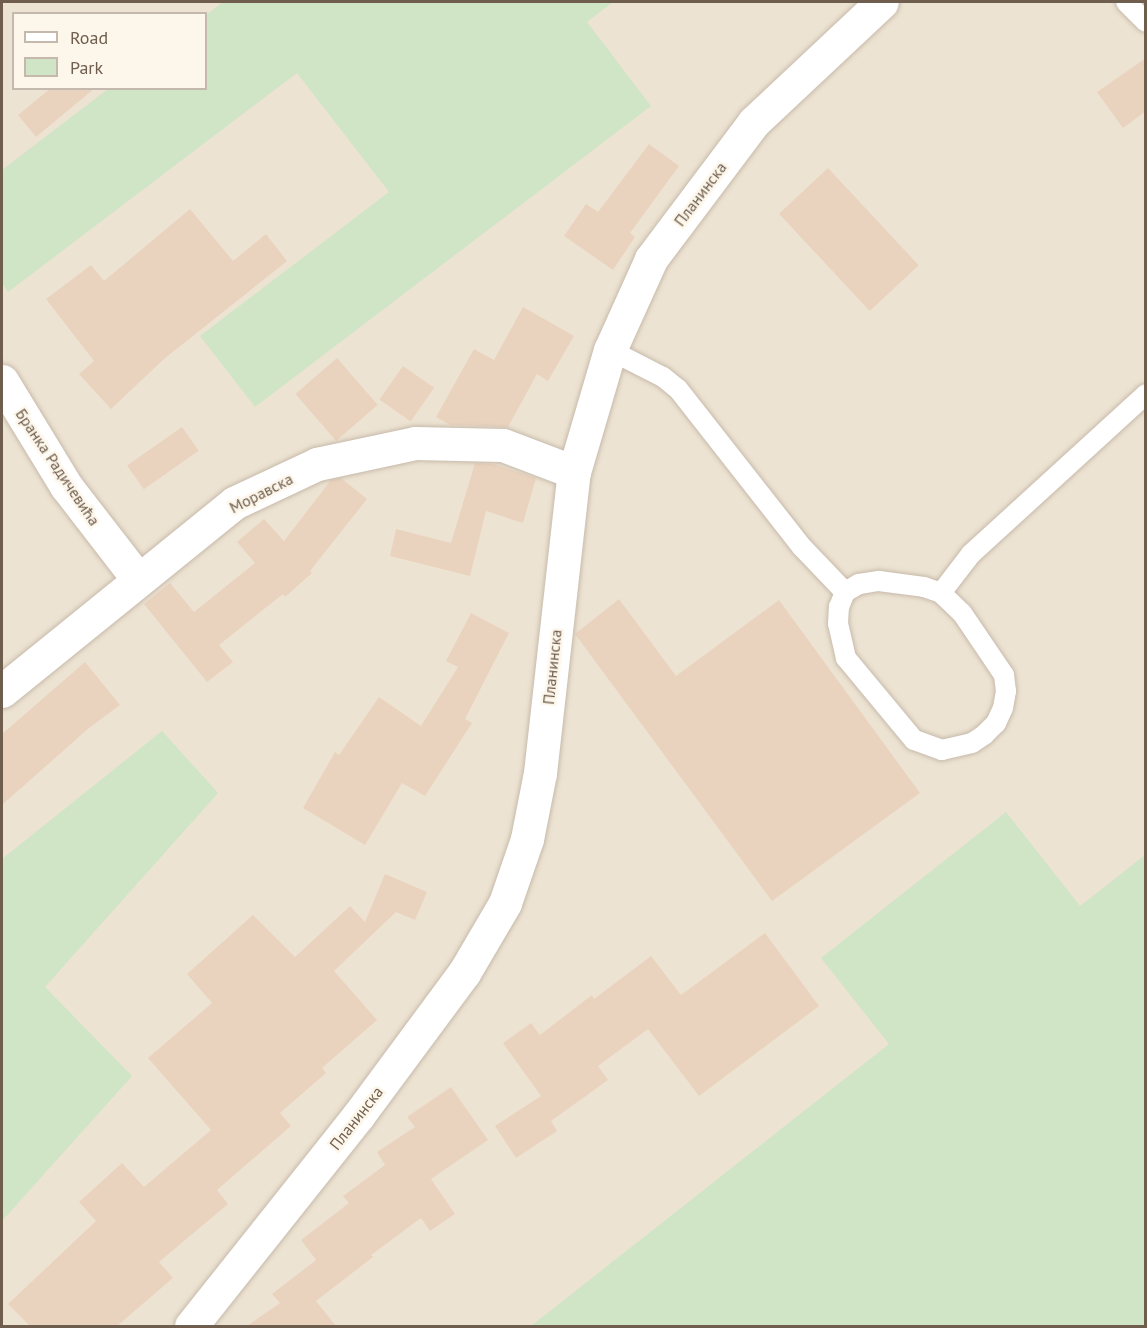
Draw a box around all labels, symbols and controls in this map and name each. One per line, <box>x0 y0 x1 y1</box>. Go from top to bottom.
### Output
legend <box>12 12 207 90</box>
text: Road <box>70 26 108 49</box>
text: Park <box>70 56 103 79</box>
street label: Планинска <box>670 158 730 230</box>
street label: Бранка Радичевића <box>12 405 104 529</box>
street label: Моравска <box>226 469 296 517</box>
street label: Планинска <box>539 629 565 705</box>
street label: Планинска <box>325 1082 387 1154</box>

